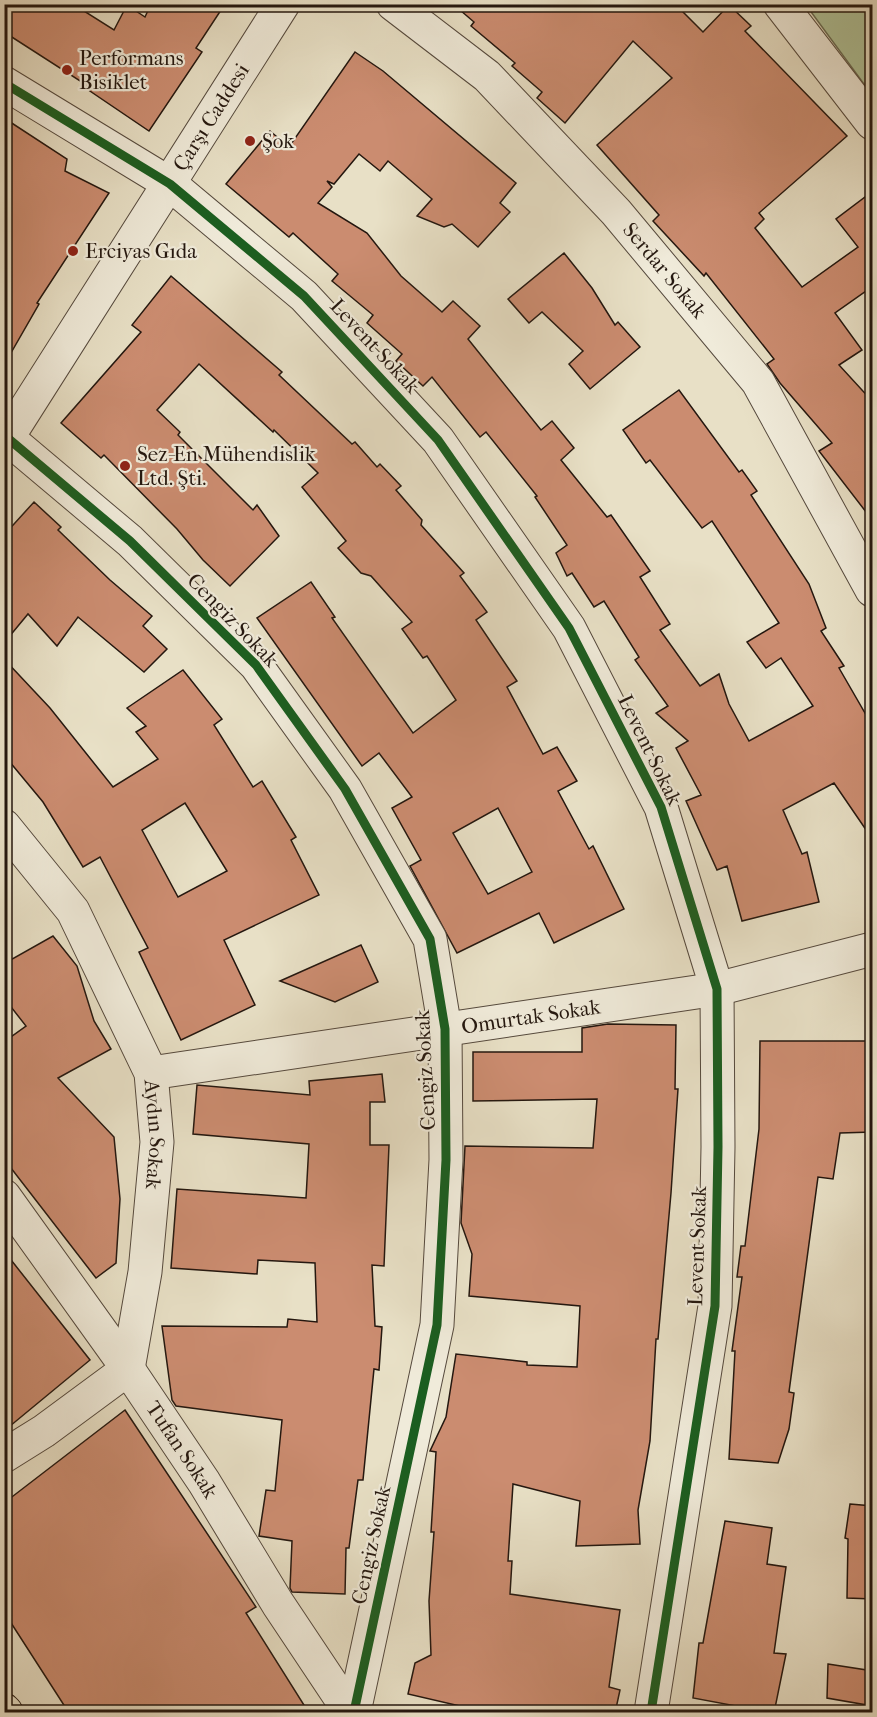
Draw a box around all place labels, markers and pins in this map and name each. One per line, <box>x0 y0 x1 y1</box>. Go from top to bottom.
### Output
place label: Performans Bisiklet <box>79 46 184 94</box>
marker: Performans Bisiklet <box>60 63 74 77</box>
place label: Şok <box>262 129 294 153</box>
marker: Şok <box>243 134 257 148</box>
place label: Erciyas Gıda <box>85 239 197 263</box>
marker: Erciyas Gıda <box>66 244 80 258</box>
place label: Sez-En Mühendislik Ltd. Şti. <box>137 442 316 490</box>
marker: Sez-En Mühendislik Ltd. Şti. <box>118 459 132 473</box>

